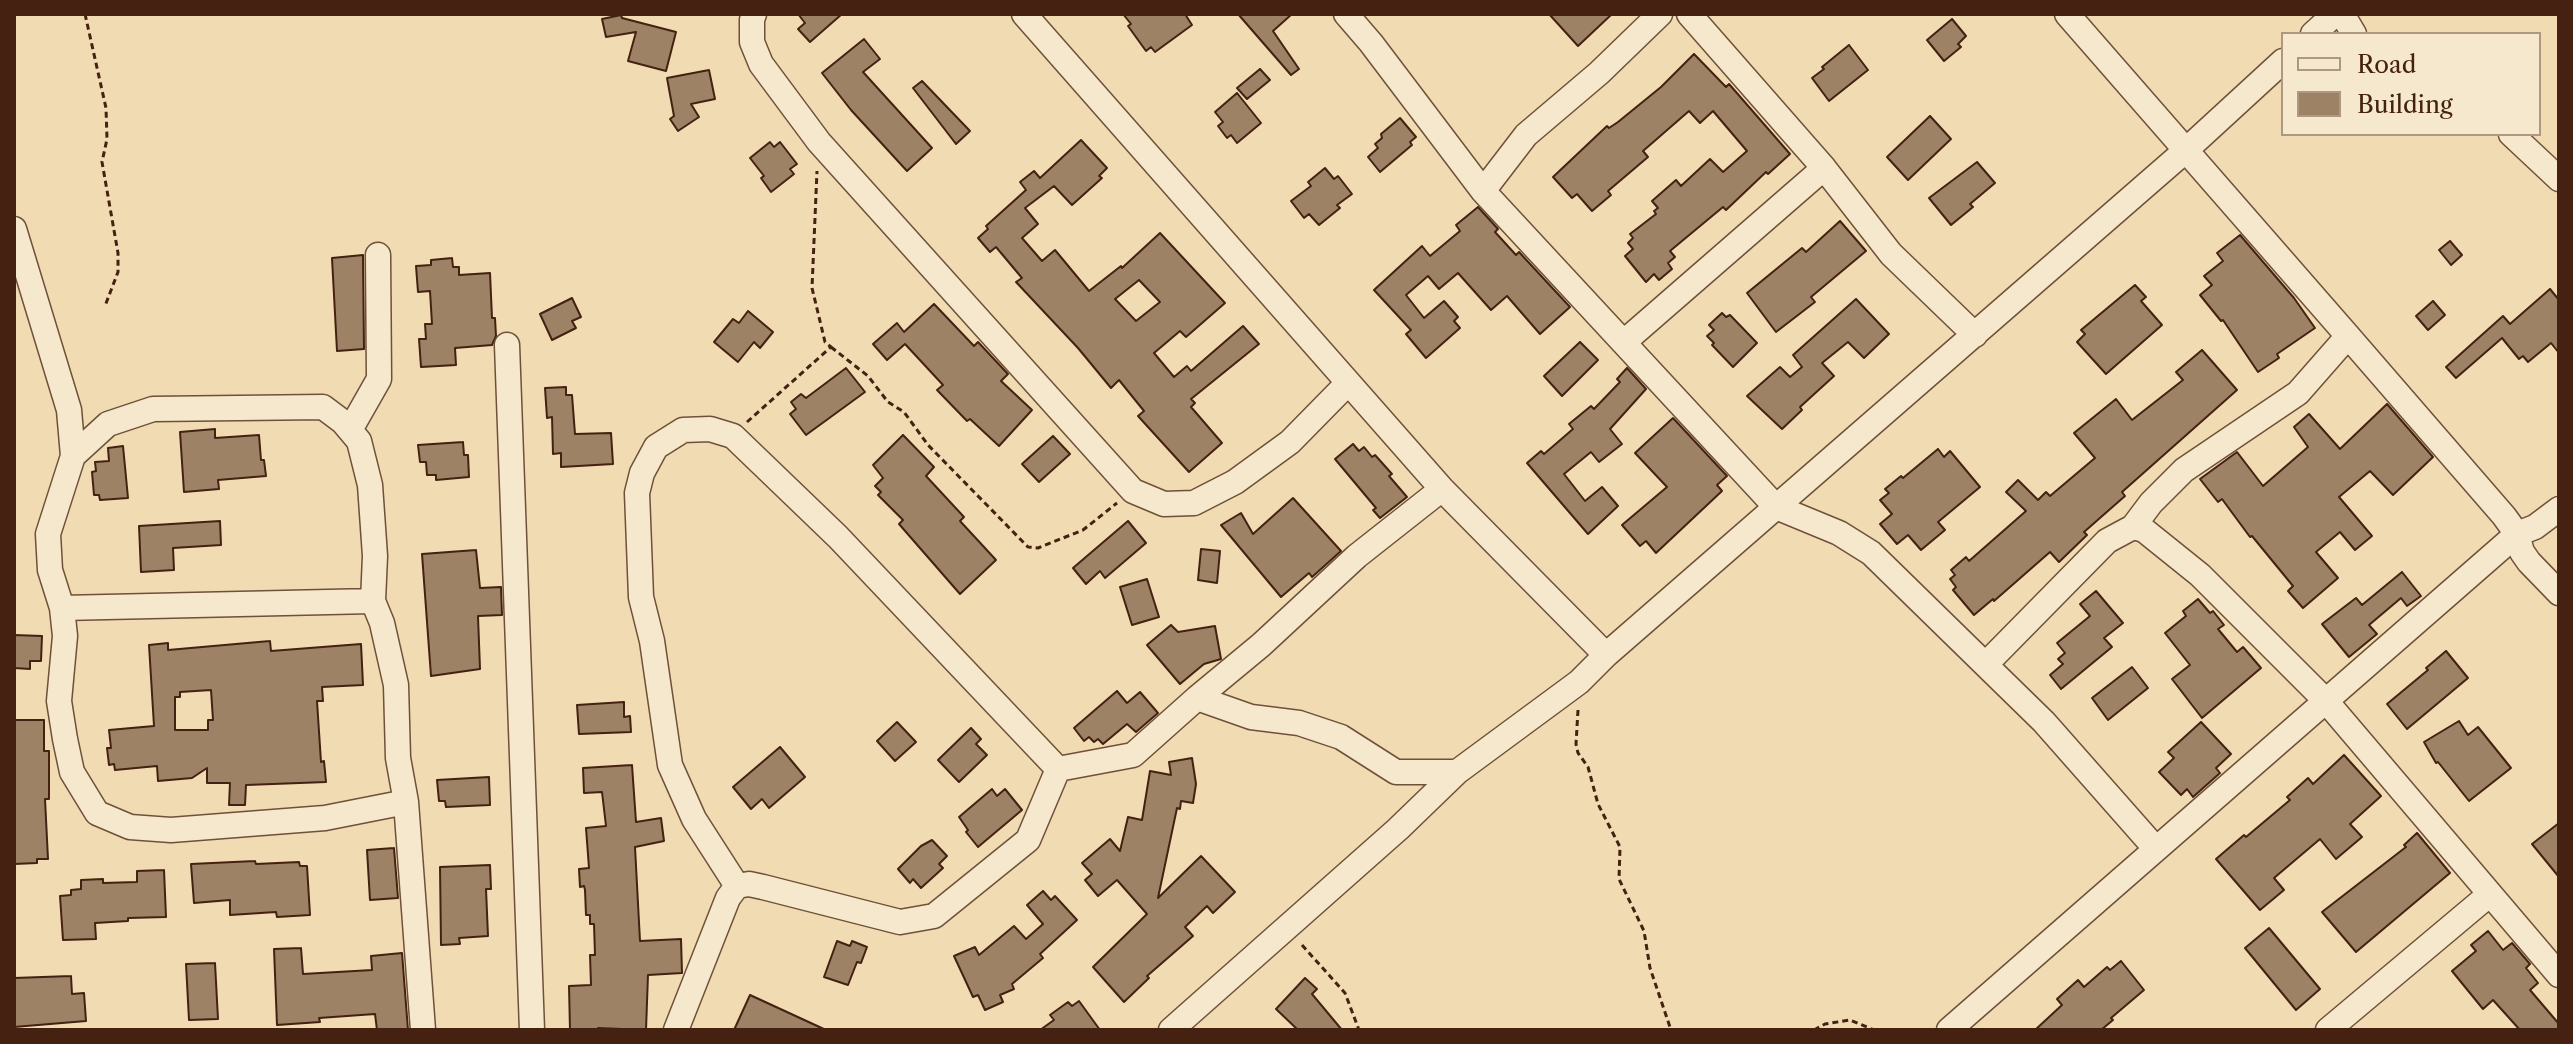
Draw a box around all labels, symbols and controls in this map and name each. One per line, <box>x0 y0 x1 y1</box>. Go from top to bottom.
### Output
legend <box>2281 32 2541 136</box>
text: Road <box>2357 50 2416 79</box>
text: Building <box>2357 90 2453 119</box>

